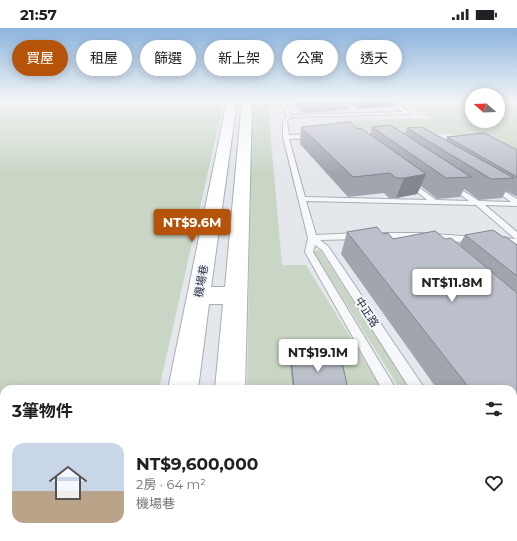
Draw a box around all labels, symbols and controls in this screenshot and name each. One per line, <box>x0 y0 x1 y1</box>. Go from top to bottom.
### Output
text: 21:57 <box>20 5 57 24</box>
chip: 買屋 <box>12 40 68 76</box>
chip: 租屋 <box>76 40 132 76</box>
chip: 篩選 <box>140 40 196 76</box>
chip: 新上架 <box>204 40 274 76</box>
chip: 公寓 <box>282 40 338 76</box>
chip: 透天 <box>346 40 402 76</box>
north arrow <box>465 88 505 128</box>
map controls <box>465 88 505 128</box>
pin: NT$9.6M <box>155 209 229 243</box>
text: NT$9.6M <box>163 214 221 230</box>
street label: 機場巷 <box>191 264 211 298</box>
pin: NT$11.8M <box>411 269 493 303</box>
text: NT$11.8M <box>421 274 483 290</box>
street label: 中正路 <box>352 294 382 330</box>
pin: NT$19.1M <box>277 339 359 373</box>
text: NT$19.1M <box>288 344 348 360</box>
icon: filters <box>483 398 505 420</box>
text: 3筆物件 <box>12 401 73 421</box>
text: NT$9,600,000 <box>136 454 258 474</box>
icon: home <box>44 459 92 507</box>
icon: heart <box>483 472 505 494</box>
text: 2房 · 64 m² <box>136 476 206 492</box>
text: 機場巷 <box>136 495 175 511</box>

